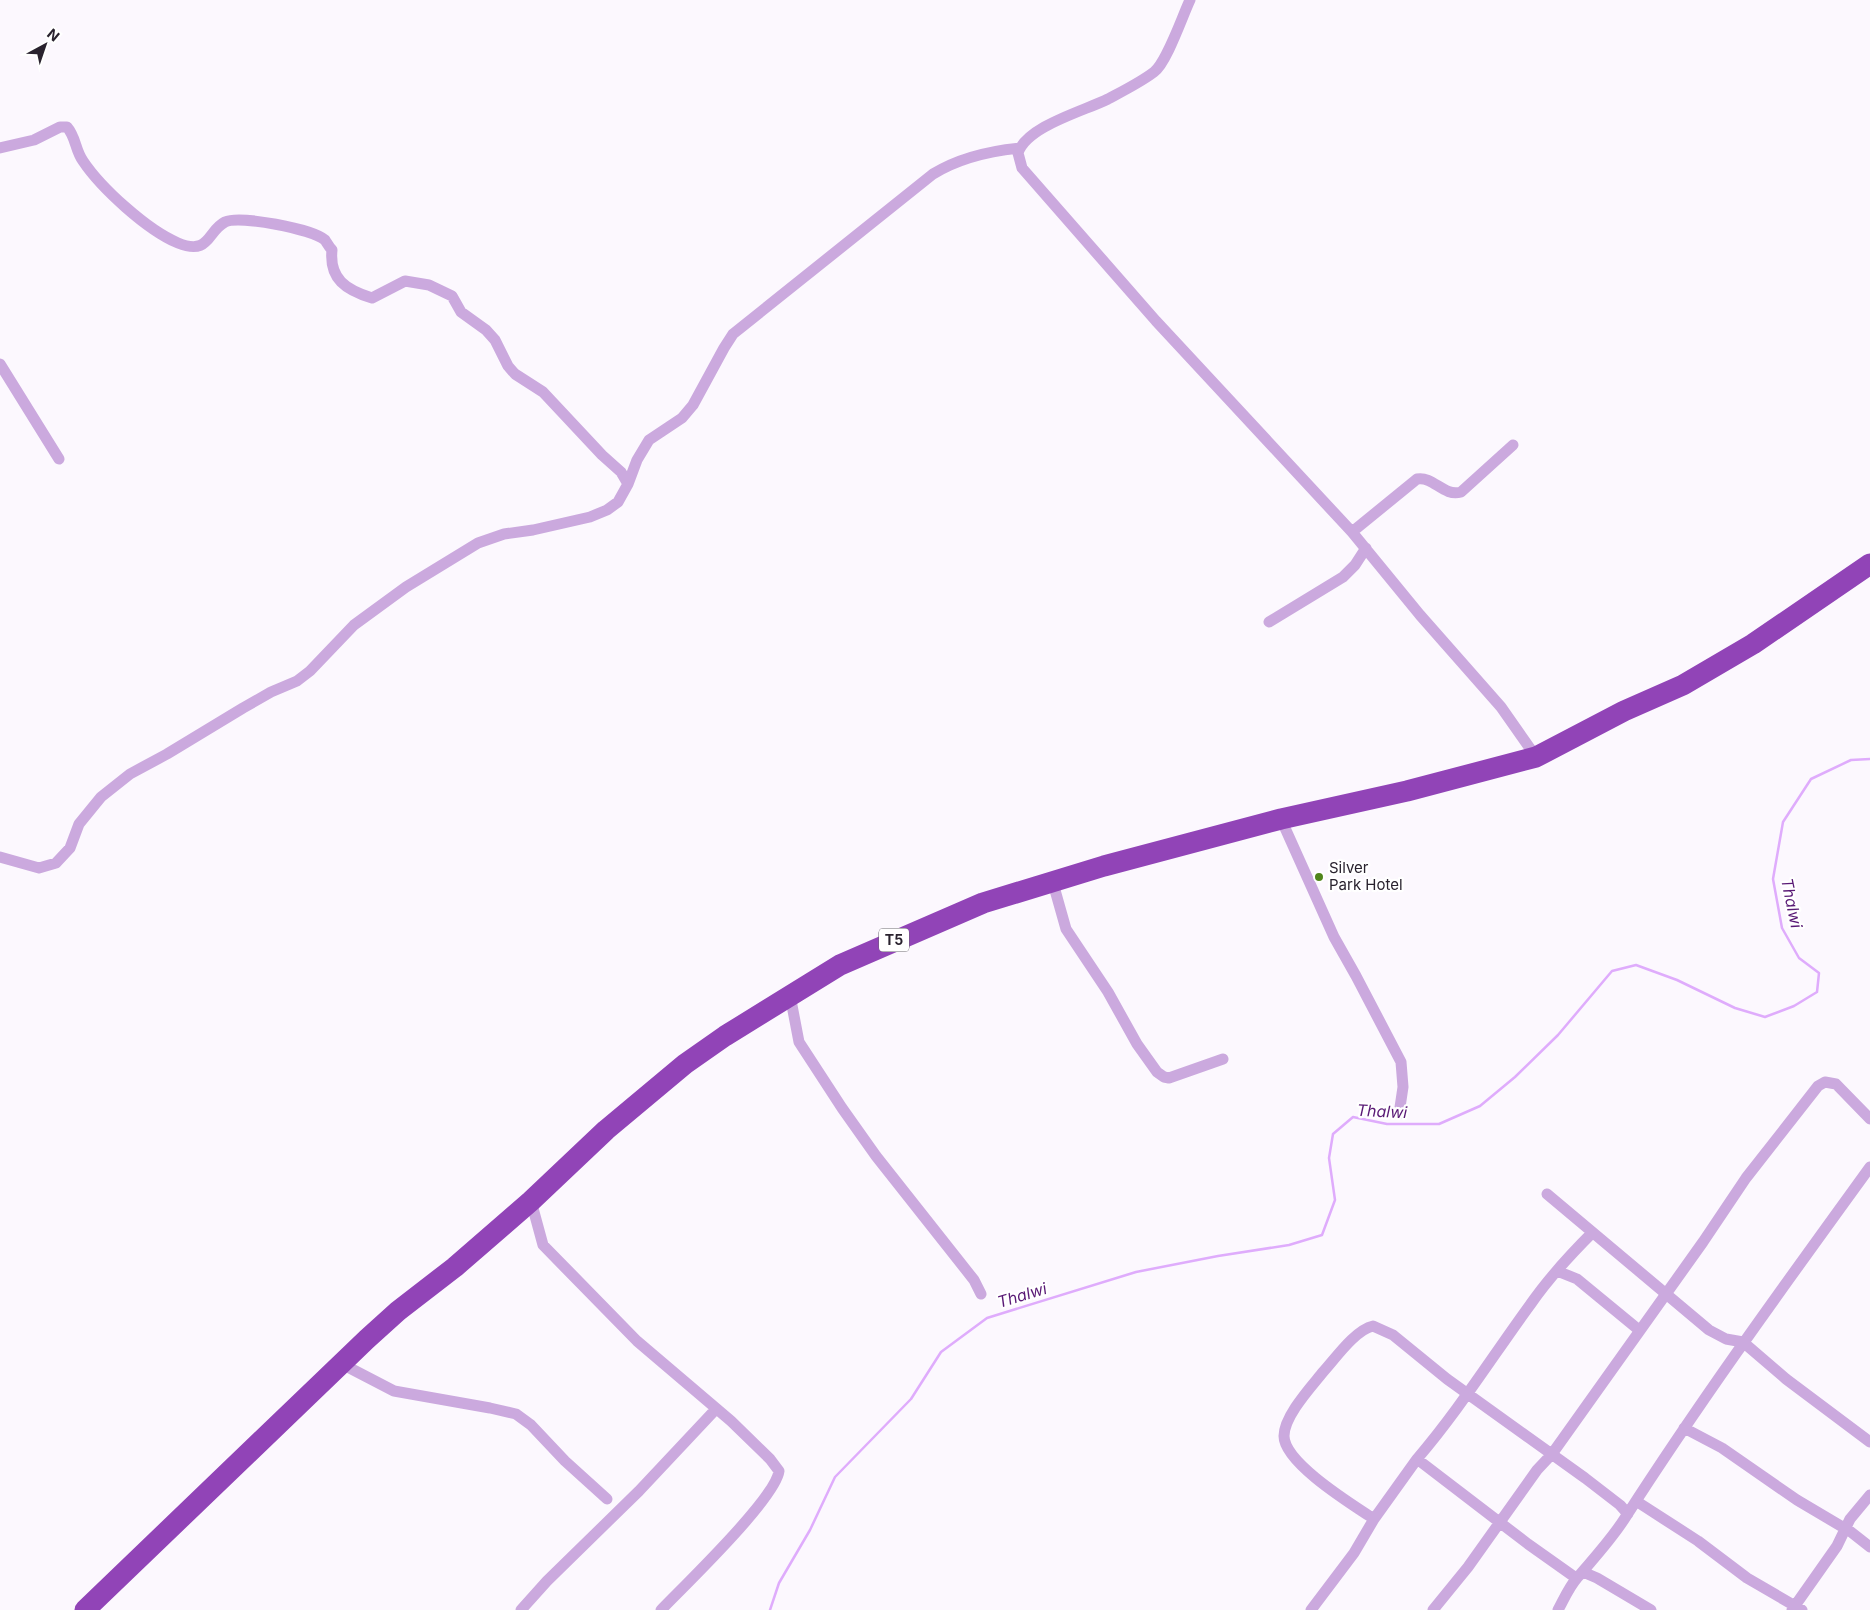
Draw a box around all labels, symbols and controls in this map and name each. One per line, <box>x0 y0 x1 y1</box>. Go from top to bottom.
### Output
north arrow <box>20 20 70 70</box>
text: N <box>44 25 63 45</box>
place label: Silver Park Hotel <box>1329 858 1403 894</box>
marker: Silver Park Hotel <box>1313 871 1325 883</box>
water label: Thalwi <box>1777 876 1807 931</box>
road number: T5 <box>879 928 909 952</box>
water label: Thalwi <box>1356 1100 1409 1122</box>
water label: Thalwi <box>995 1278 1050 1312</box>

